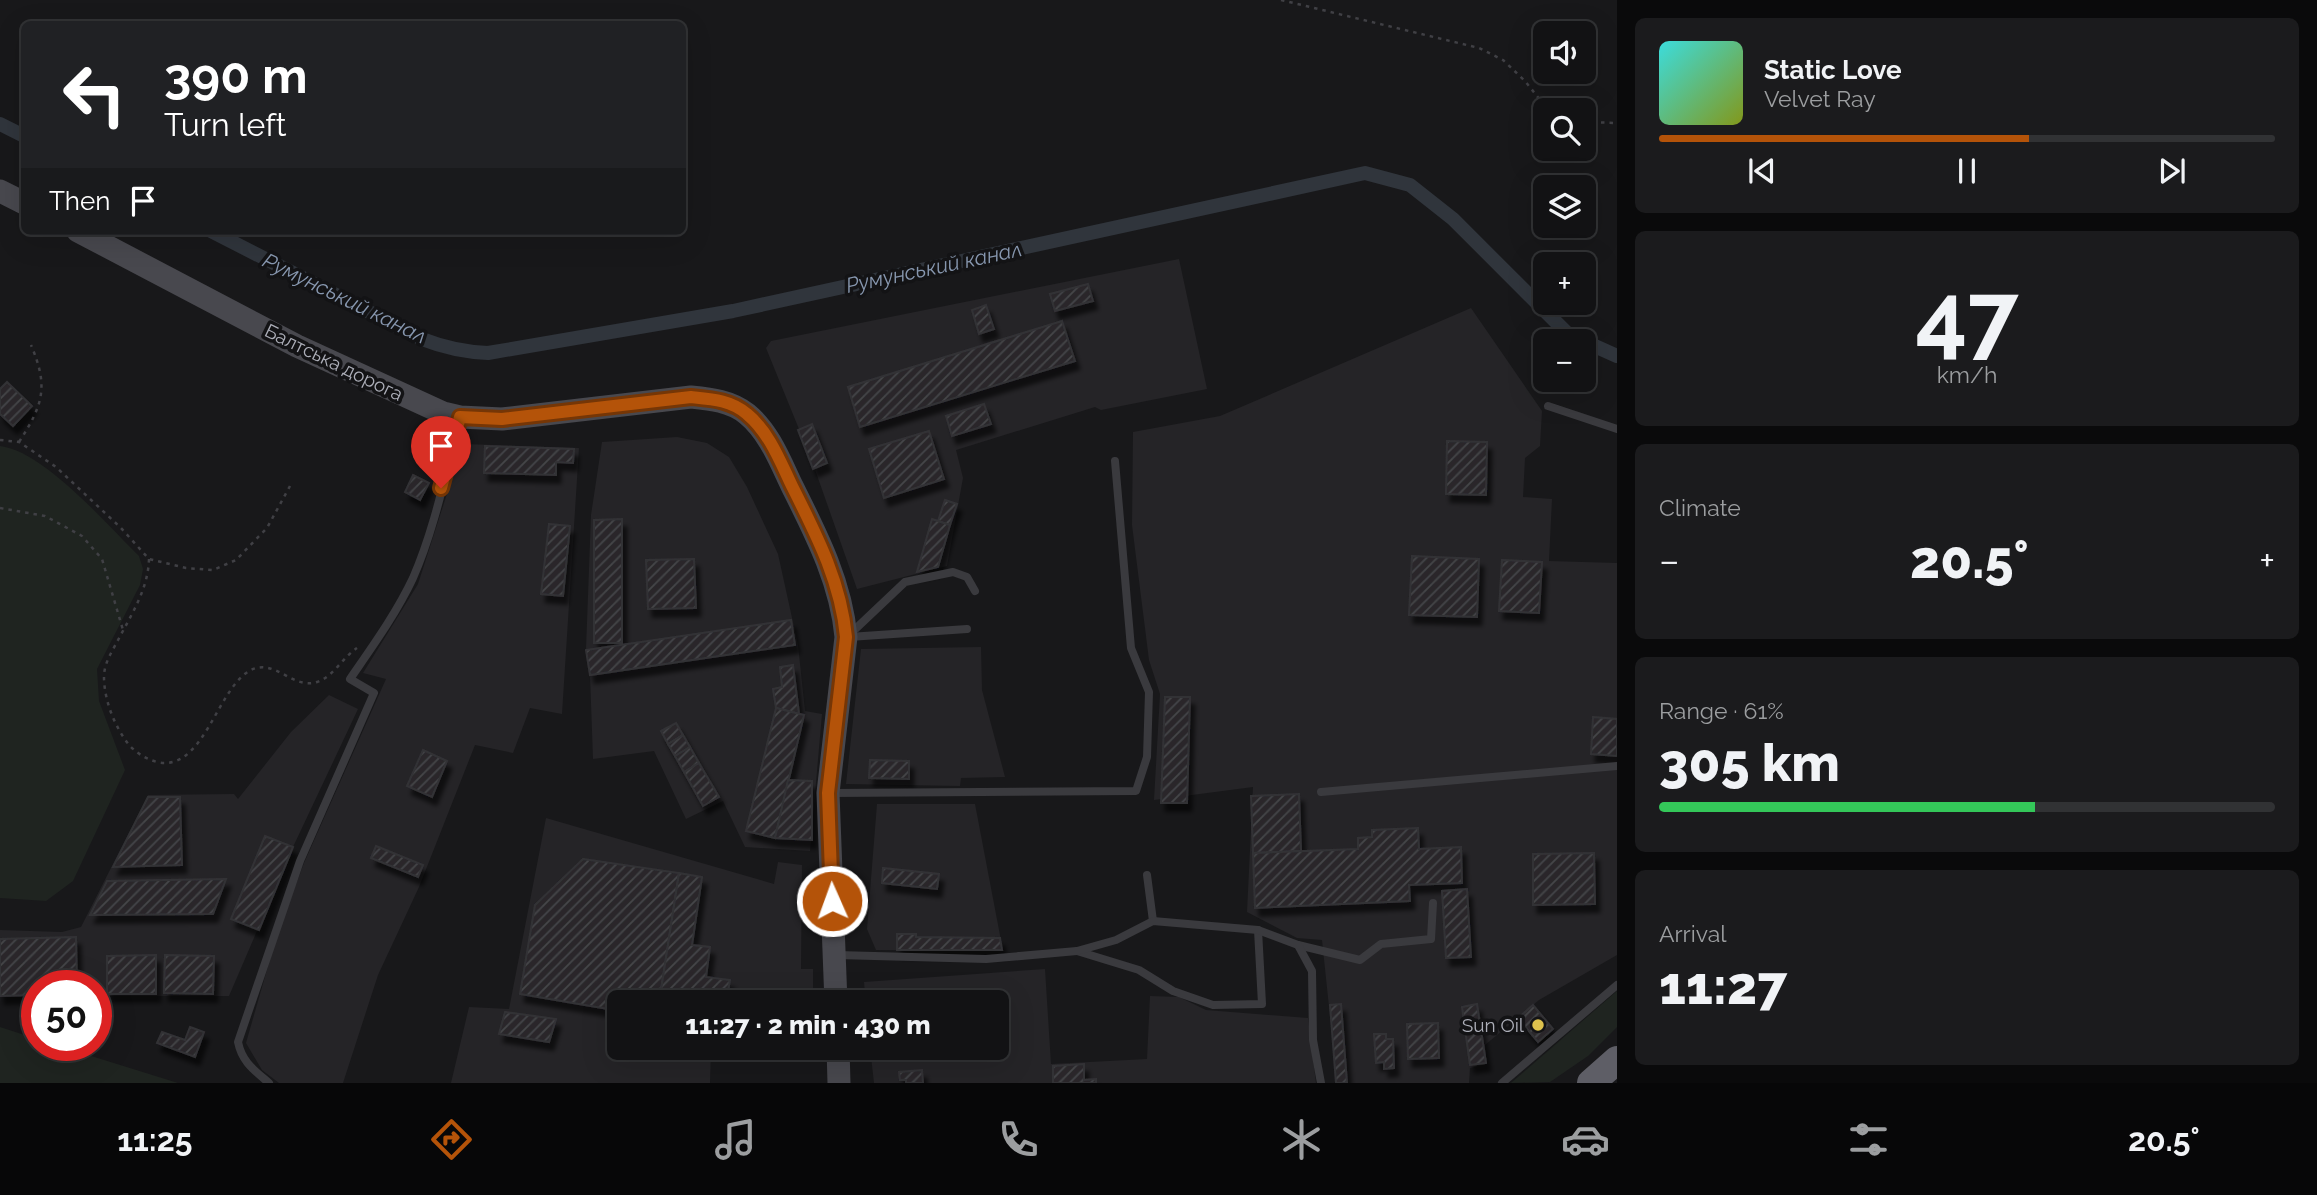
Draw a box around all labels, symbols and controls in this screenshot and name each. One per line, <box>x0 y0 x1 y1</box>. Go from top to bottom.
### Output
map controls <box>1533 21 1596 392</box>
button: sound <box>1533 21 1596 84</box>
text: 390 m <box>164 47 308 104</box>
icon: left <box>49 49 140 140</box>
text: Static Love <box>1764 55 1902 85</box>
text: Velvet Ray <box>1764 85 1876 112</box>
button: search <box>1533 98 1596 161</box>
text: Turn left <box>164 106 286 143</box>
icon: previous <box>1743 152 1781 190</box>
icon: pause <box>1948 152 1986 190</box>
icon: next <box>2153 152 2191 190</box>
button: layers <box>1533 175 1596 238</box>
icon: arrive <box>124 182 162 220</box>
text: Then <box>49 186 110 216</box>
water label: Румунський канал <box>844 236 1024 298</box>
water label: Румунський канал <box>259 247 431 349</box>
button: + <box>1533 252 1596 315</box>
text: 47 <box>1915 262 2019 369</box>
street label: Балтська дорога <box>261 319 407 405</box>
button: − <box>1533 329 1596 392</box>
text: km/h <box>1937 361 1997 388</box>
pin <box>411 416 471 488</box>
icon: arrive <box>422 427 460 465</box>
text: Climate <box>1659 494 1741 521</box>
text: 20.5° <box>1910 529 2029 590</box>
text: − <box>1659 538 1679 583</box>
text: + <box>2259 538 2275 583</box>
text: Range · 61% <box>1659 697 1784 724</box>
text: 305 km <box>1659 732 1840 793</box>
position arrow <box>795 864 869 938</box>
text: Arrival <box>1659 920 1726 947</box>
text: 11:27 <box>1659 955 1787 1016</box>
speed limit sign: 50 <box>21 970 112 1061</box>
text: 11:27 · 2 min · 430 m <box>685 1010 931 1040</box>
place label: Sun Oil <box>1462 1014 1525 1036</box>
marker: Sun Oil <box>1530 1017 1546 1033</box>
icon: directions <box>427 1115 476 1164</box>
icon: music <box>711 1115 760 1164</box>
icon: phone <box>994 1115 1043 1164</box>
icon: climate <box>1277 1115 1326 1164</box>
icon: car <box>1561 1115 1610 1164</box>
icon: filters <box>1844 1115 1893 1164</box>
text: 11:25 <box>117 1121 193 1158</box>
text: 20.5° <box>2128 1121 2200 1158</box>

